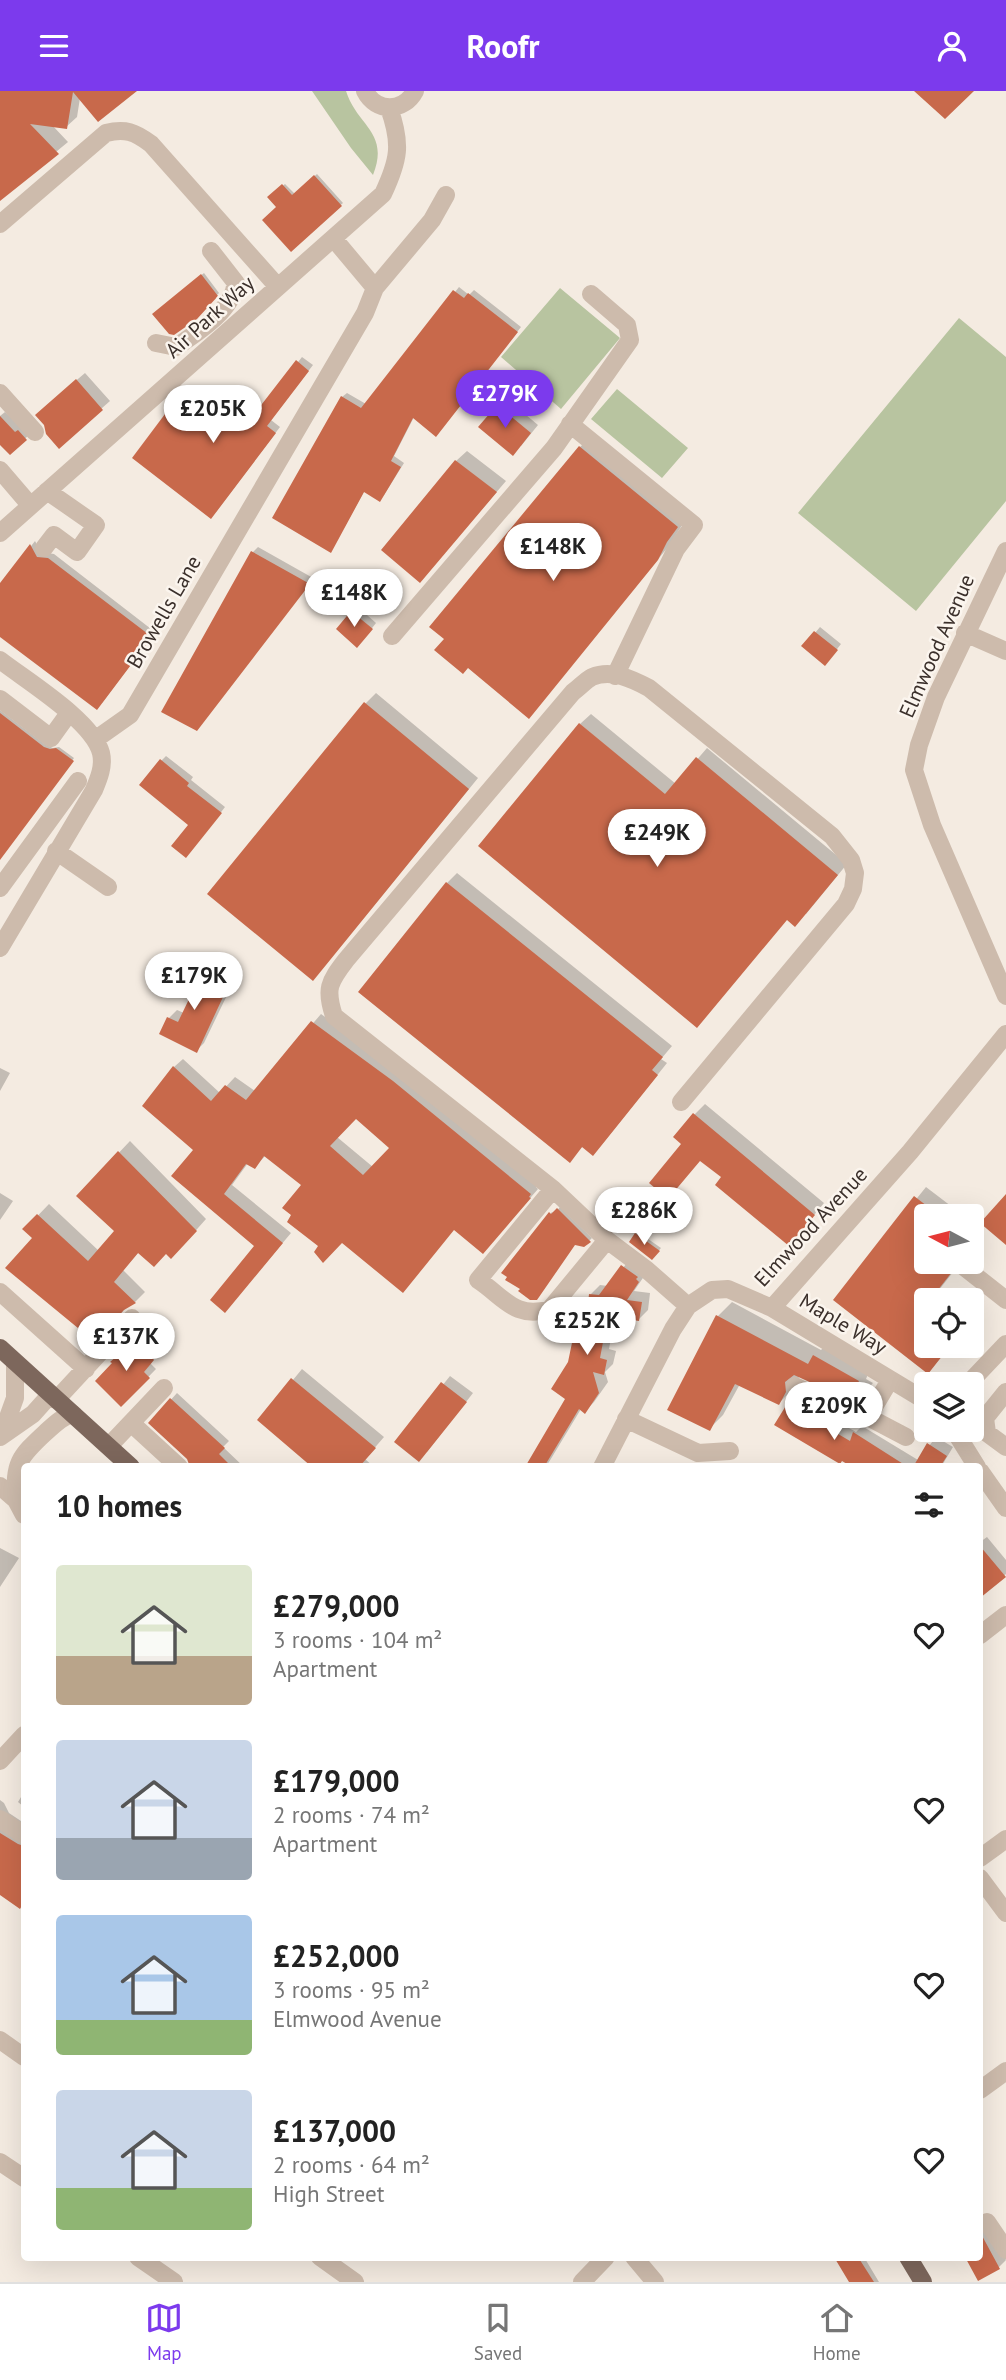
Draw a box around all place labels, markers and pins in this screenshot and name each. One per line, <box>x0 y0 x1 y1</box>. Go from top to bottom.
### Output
pin: £279K <box>456 371 554 430</box>
pin: £205K <box>164 385 262 445</box>
pin: £148K <box>504 524 602 583</box>
pin: £148K <box>305 569 403 629</box>
pin: £249K <box>608 809 706 869</box>
pin: £179K <box>145 953 243 1012</box>
pin: £286K <box>595 1187 693 1247</box>
pin: £252K <box>538 1297 636 1357</box>
pin: £137K <box>77 1313 175 1373</box>
pin: £209K <box>785 1383 883 1442</box>

